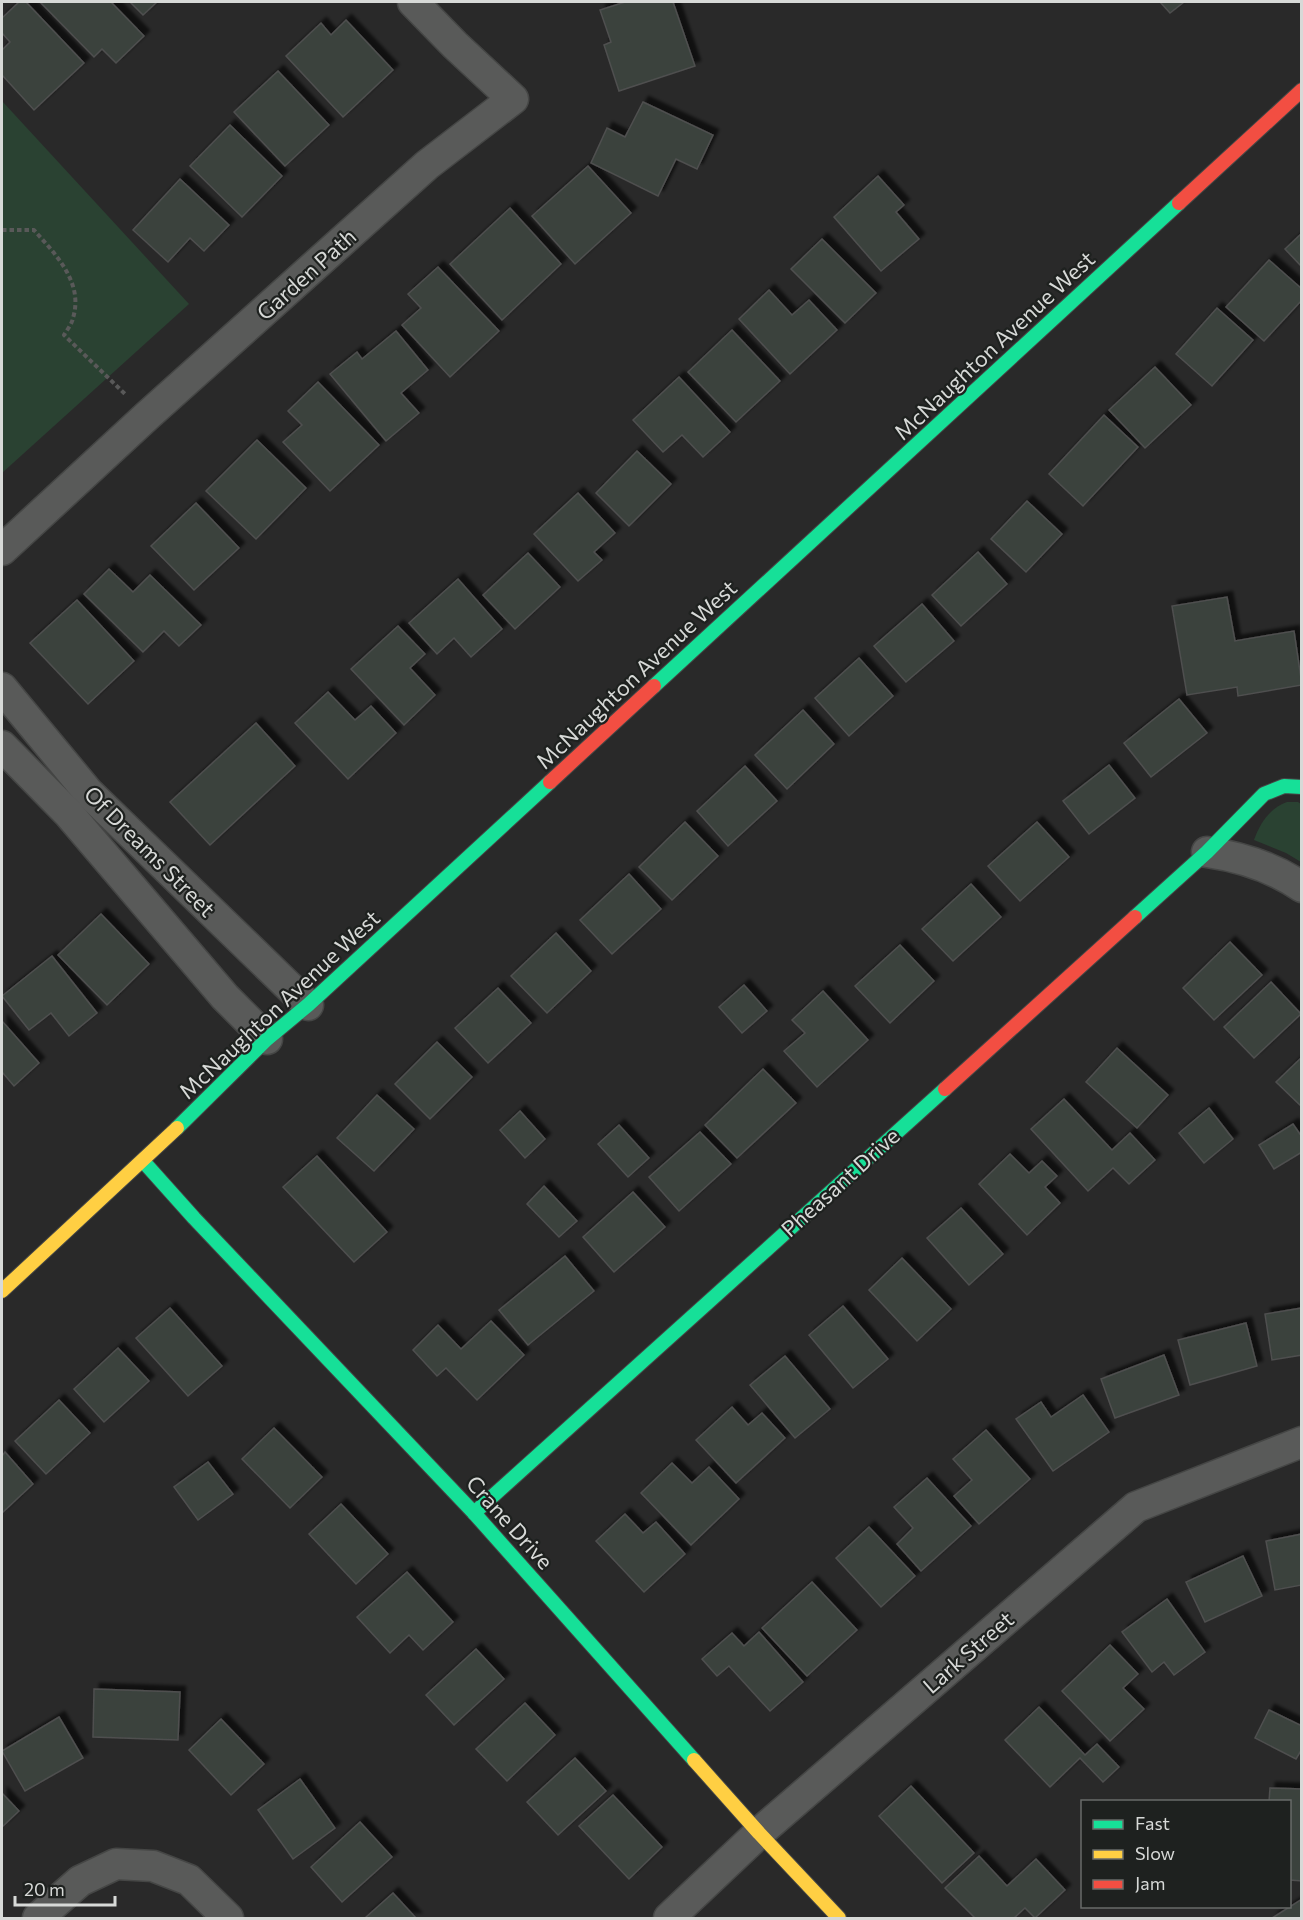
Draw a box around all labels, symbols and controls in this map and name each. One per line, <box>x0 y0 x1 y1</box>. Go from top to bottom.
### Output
street label: Garden Path <box>251 222 361 326</box>
street label: McNaughton Avenue West <box>888 245 1100 445</box>
street label: McNaughton Avenue West <box>530 574 742 774</box>
street label: Of Dreams Street <box>79 780 221 922</box>
street label: McNaughton Avenue West <box>173 904 385 1104</box>
street label: Pheasant Drive <box>775 1122 905 1242</box>
street label: Crane Drive <box>461 1470 559 1574</box>
street label: Lark Street <box>917 1605 1019 1699</box>
legend <box>1081 1800 1291 1908</box>
text: Fast <box>1135 1812 1170 1834</box>
text: Slow <box>1135 1842 1175 1864</box>
scale bar <box>15 1869 116 1907</box>
text: Jam <box>1135 1872 1165 1894</box>
text: 20 m <box>24 1878 65 1900</box>

